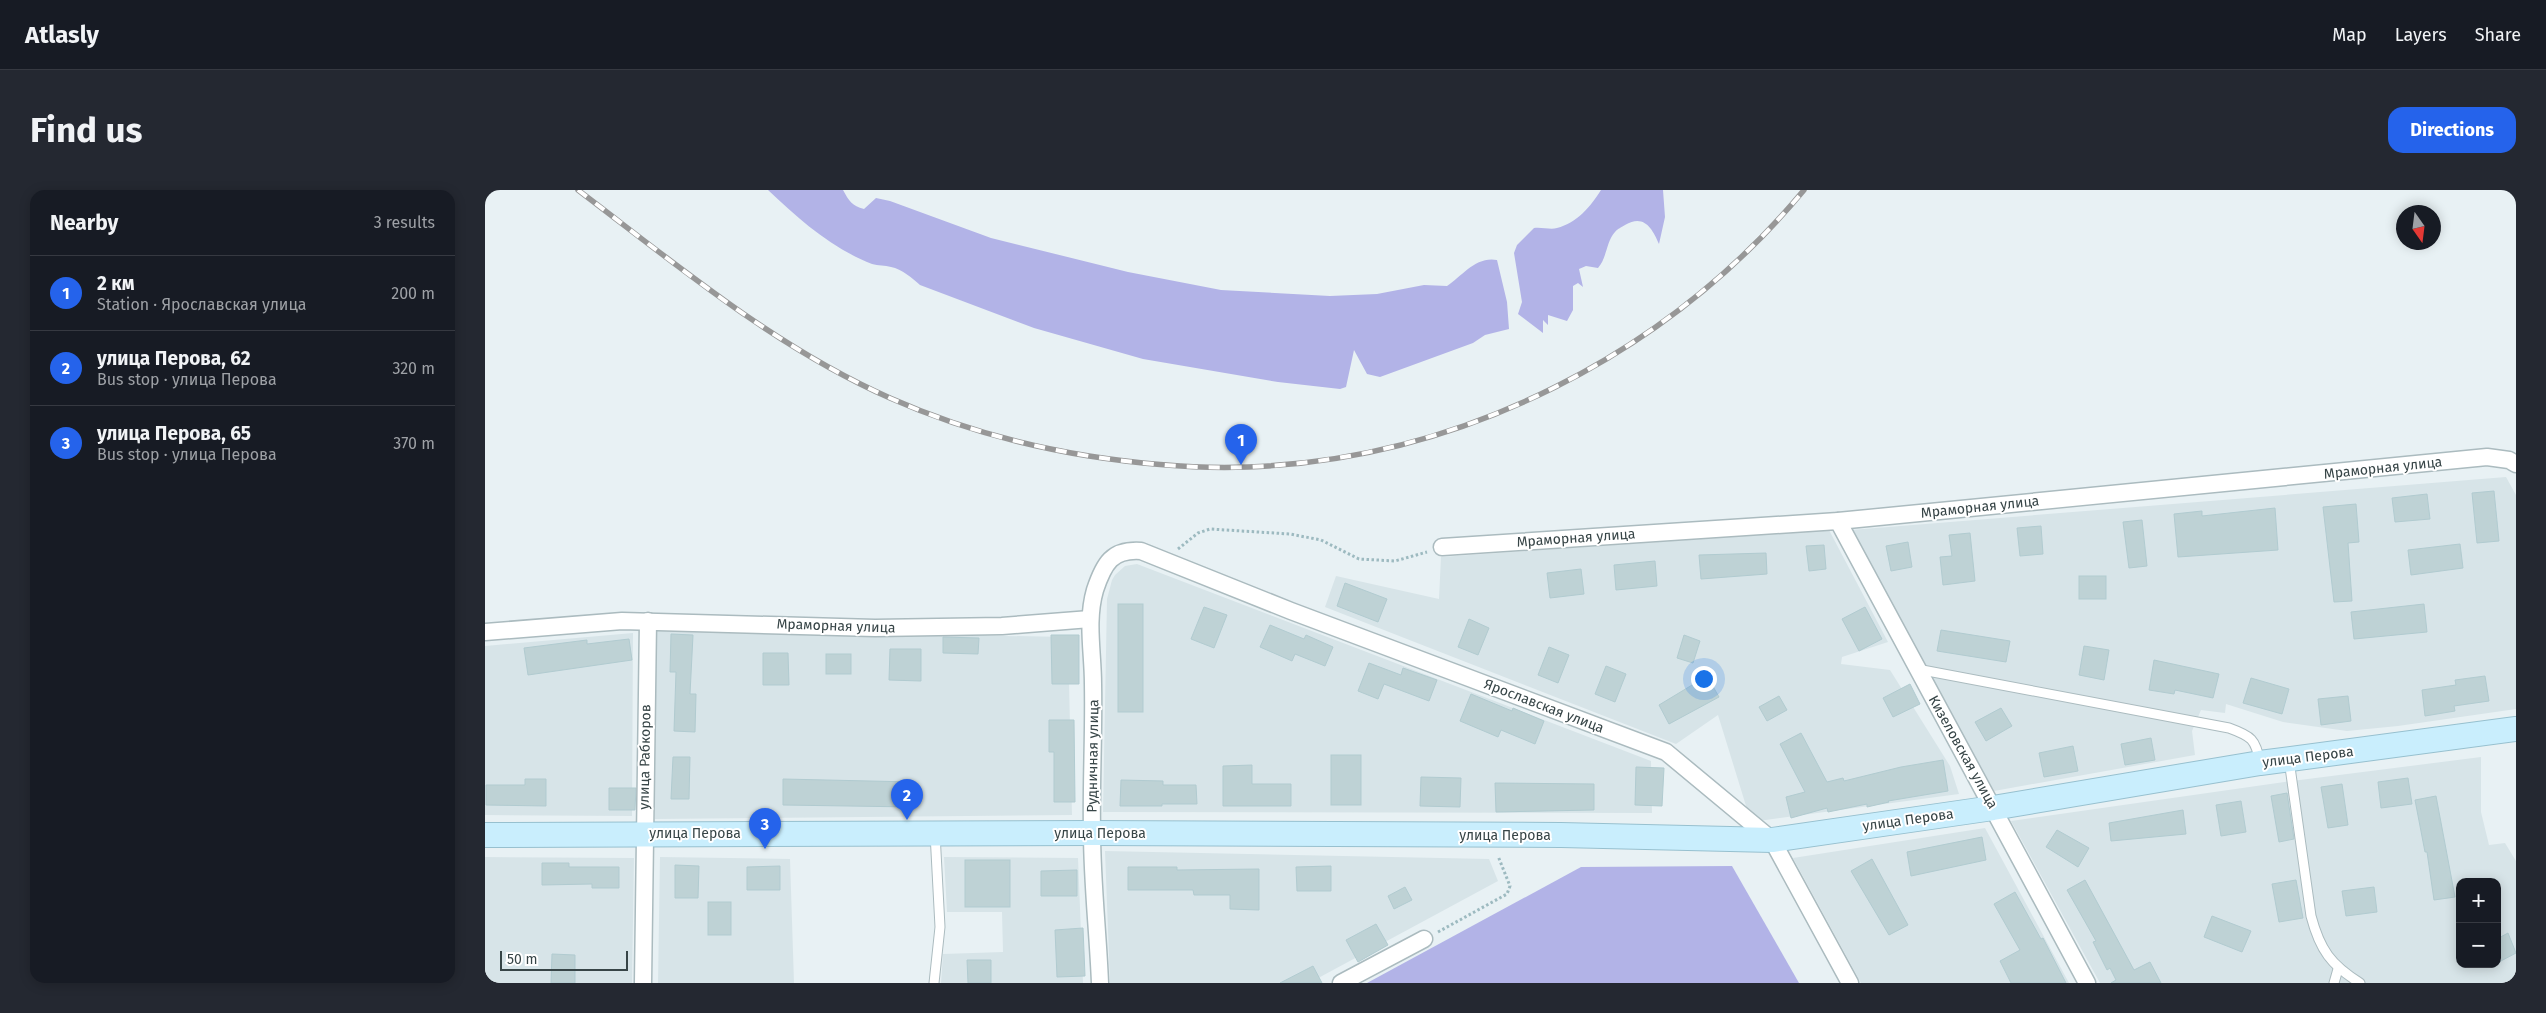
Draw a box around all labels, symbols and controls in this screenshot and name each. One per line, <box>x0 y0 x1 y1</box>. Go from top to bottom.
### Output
text: Atlasly <box>25 21 99 49</box>
text: Map <box>2332 24 2367 46</box>
text: Layers <box>2395 24 2447 46</box>
text: Share <box>2475 24 2521 46</box>
button: Directions <box>2388 107 2516 153</box>
text: Find us <box>30 109 142 151</box>
north arrow <box>2396 205 2441 250</box>
text: Nearby <box>50 210 118 236</box>
text: 3 results <box>374 213 435 232</box>
text: 2 км <box>97 272 135 295</box>
text: 1 <box>62 284 70 303</box>
text: 200 m <box>391 284 435 303</box>
text: Station · Ярославская улица <box>97 295 307 314</box>
text: улица Перова, 62 <box>97 347 250 370</box>
text: 2 <box>62 359 70 378</box>
text: 320 m <box>392 359 435 378</box>
text: Bus stop · улица Перова <box>97 370 277 389</box>
text: улица Перова, 65 <box>97 422 251 445</box>
pin: 1 <box>1225 424 1257 465</box>
text: 3 <box>62 434 70 453</box>
text: 370 m <box>393 434 435 453</box>
text: Bus stop · улица Перова <box>97 445 277 464</box>
street label: Мраморная улица <box>2323 453 2443 483</box>
street label: Мраморная улица <box>1920 492 2040 522</box>
street label: Мраморная улица <box>1516 525 1636 551</box>
street label: Мраморная улица <box>776 615 896 637</box>
your location <box>1691 666 1717 692</box>
street label: Ярославская улица <box>1482 675 1606 737</box>
street label: Кизеловская улица <box>1925 692 2001 812</box>
street label: Рудничная улица <box>1084 699 1102 813</box>
street label: улица Рабкоров <box>636 704 654 810</box>
street label: улица Перова <box>2261 743 2355 771</box>
pin: 2 <box>891 779 923 820</box>
street label: улица Перова <box>1861 805 1955 835</box>
pin: 3 <box>749 808 781 849</box>
street label: улица Перова <box>649 825 741 842</box>
street label: улица Перова <box>1054 825 1146 842</box>
street label: улица Перова <box>1459 827 1551 844</box>
map controls <box>2456 878 2501 968</box>
button: + <box>2456 878 2501 923</box>
button: − <box>2456 923 2501 968</box>
scale bar <box>500 948 627 971</box>
text: 50 m <box>507 951 538 968</box>

